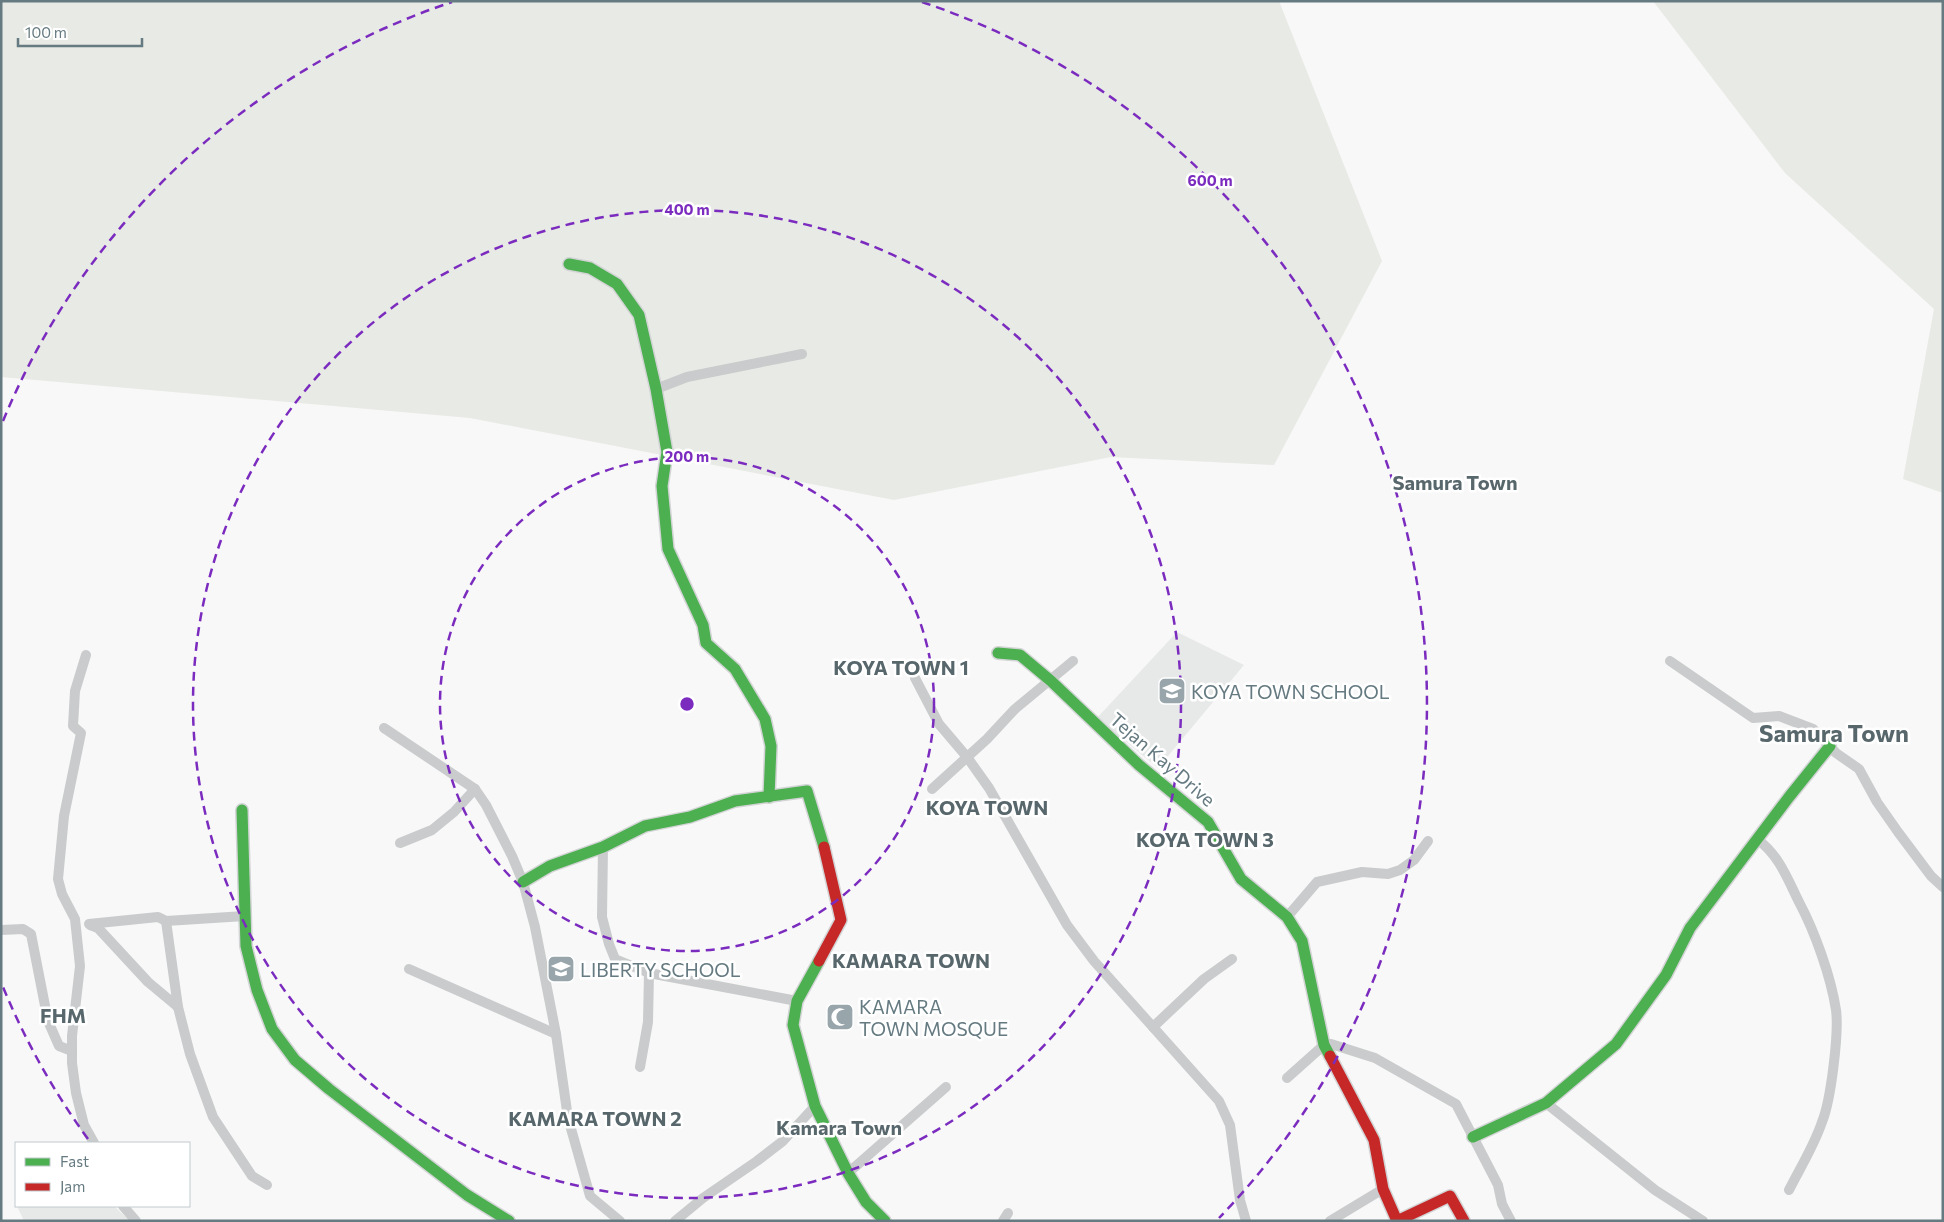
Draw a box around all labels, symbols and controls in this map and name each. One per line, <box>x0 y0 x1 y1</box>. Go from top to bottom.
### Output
scale bar <box>18 15 141 47</box>
text: 100 m <box>25 23 67 41</box>
text: 600 m <box>1187 171 1233 189</box>
text: 400 m <box>664 200 710 218</box>
text: 200 m <box>665 447 709 465</box>
district label: Samura Town <box>1393 470 1517 494</box>
district label: KOYA TOWN 1 <box>833 655 969 679</box>
school or university icon: KOYA TOWN SCHOOL <box>1157 676 1187 706</box>
place label: KOYA TOWN SCHOOL <box>1191 680 1390 703</box>
centre of rings <box>678 695 696 713</box>
street label: Tejan Kay Drive <box>1106 707 1220 811</box>
district label: Samura Town <box>1759 718 1909 747</box>
district label: KOYA TOWN <box>926 795 1048 819</box>
district label: KOYA TOWN 3 <box>1136 827 1274 851</box>
district label: KAMARA TOWN <box>832 948 990 972</box>
school or university icon: LIBERTY SCHOOL <box>546 954 576 984</box>
place label: LIBERTY SCHOOL <box>580 958 741 981</box>
place label: KAMARA TOWN MOSQUE <box>859 995 1008 1040</box>
mosque icon: KAMARA TOWN MOSQUE <box>825 1002 855 1032</box>
district label: FHM <box>40 1003 86 1027</box>
district label: KAMARA TOWN 2 <box>508 1106 682 1130</box>
district label: Kamara Town <box>776 1115 902 1139</box>
legend <box>15 1142 190 1207</box>
text: Fast <box>60 1152 89 1170</box>
text: Jam <box>60 1177 85 1195</box>

